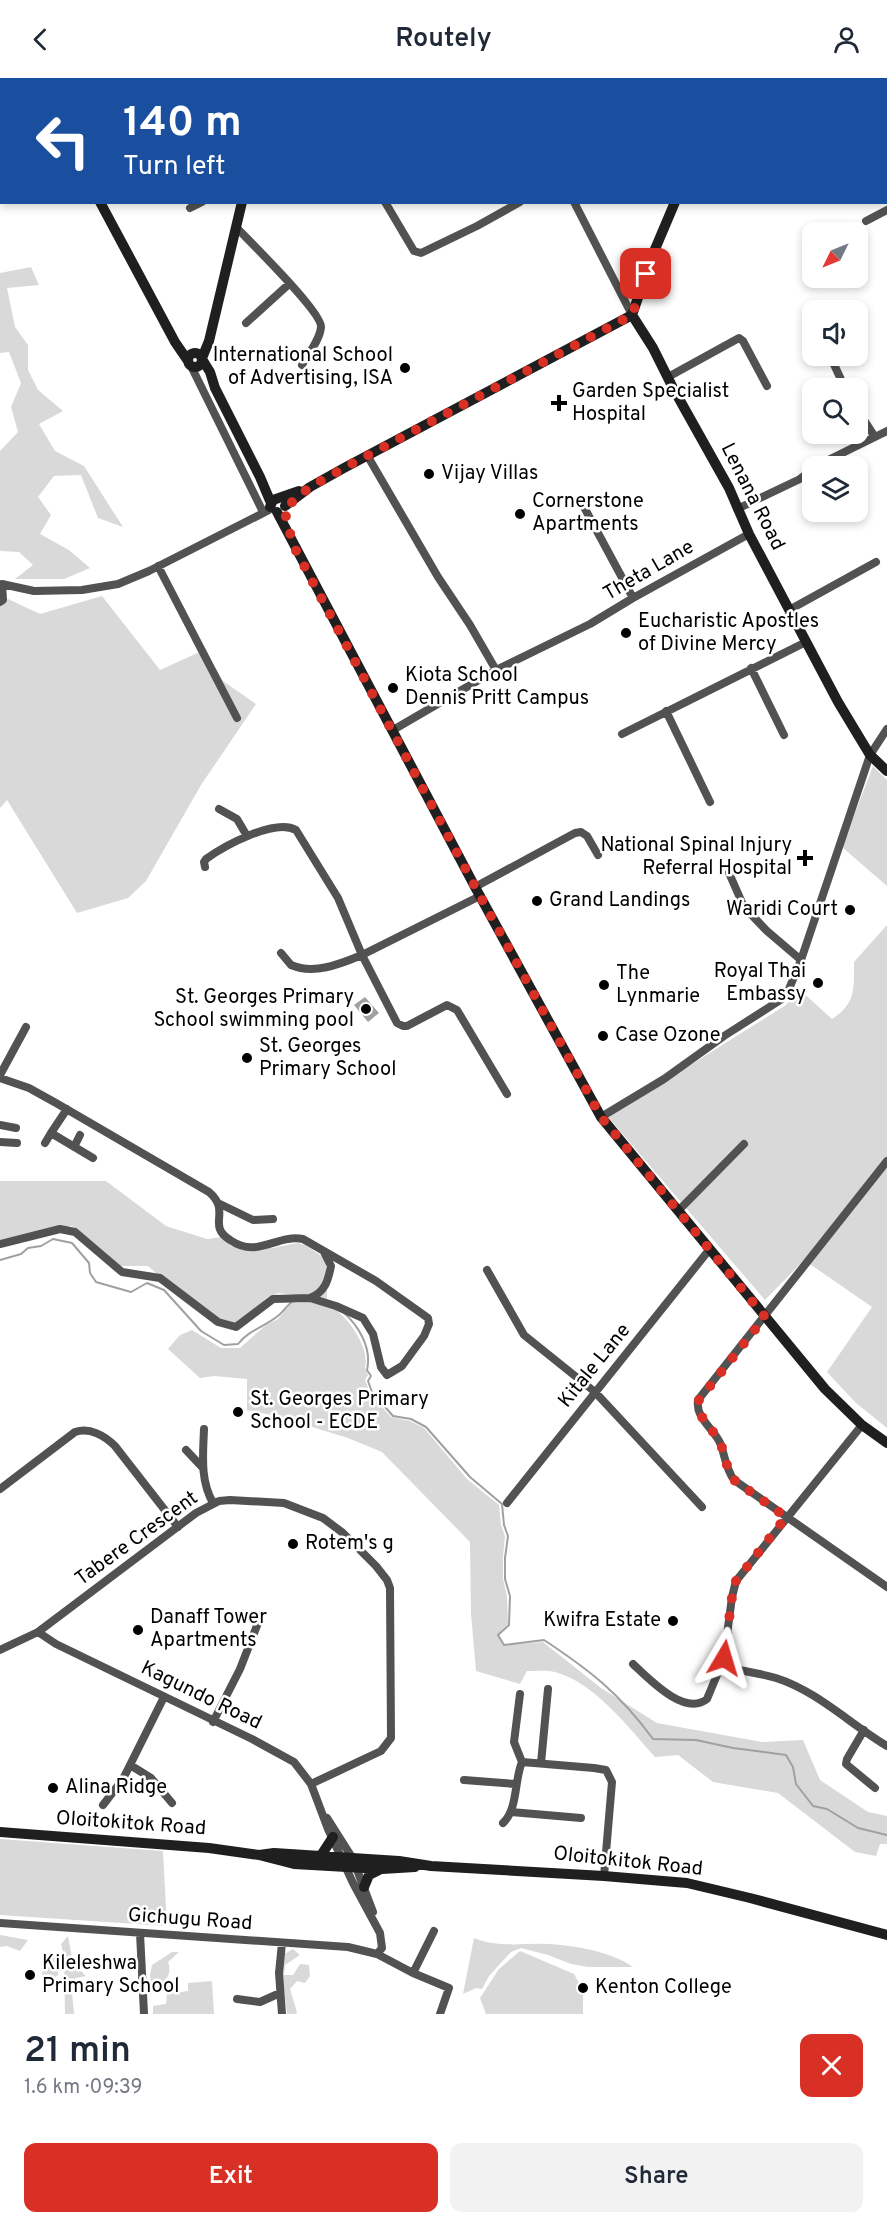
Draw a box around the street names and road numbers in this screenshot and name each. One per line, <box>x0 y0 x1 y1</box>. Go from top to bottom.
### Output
street label: Lenana Road <box>714 439 790 555</box>
street label: Theta Lane <box>599 535 699 607</box>
street label: Kitale Lane <box>553 1319 637 1413</box>
street label: Tabere Crescent <box>70 1486 204 1592</box>
street label: Kagundo Road <box>136 1656 266 1736</box>
street label: Oloitokitok Road <box>55 1806 207 1842</box>
street label: Oloitokitok Road <box>552 1841 704 1883</box>
street label: Gichugu Road <box>127 1903 253 1937</box>

